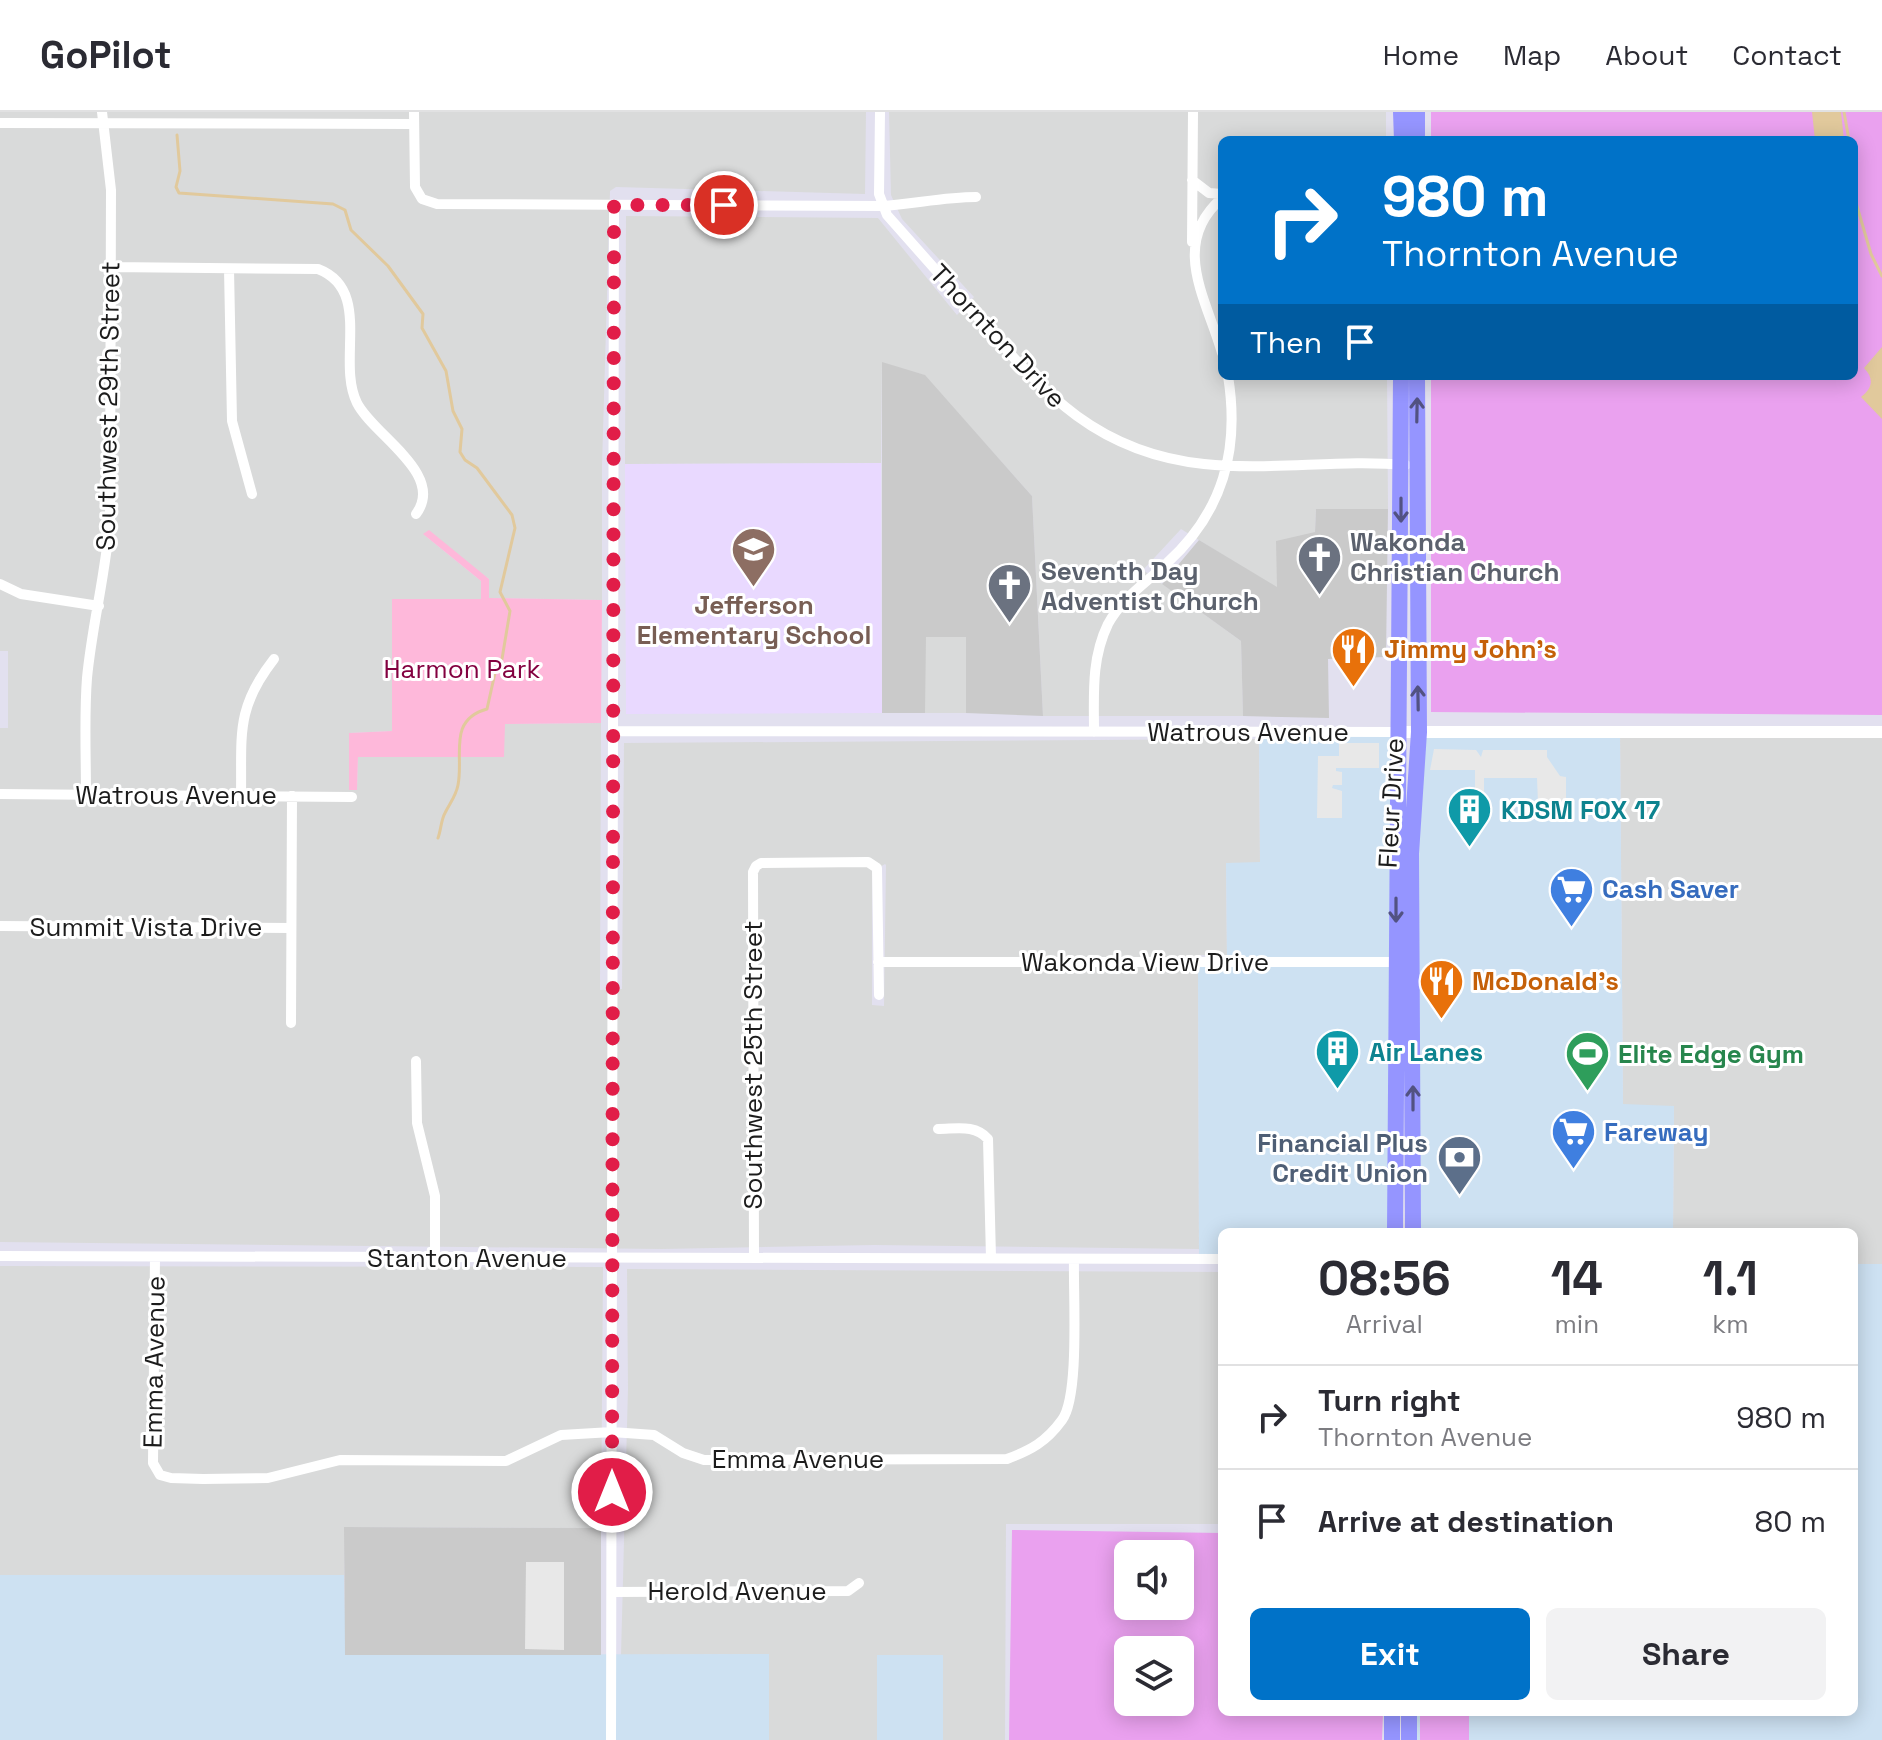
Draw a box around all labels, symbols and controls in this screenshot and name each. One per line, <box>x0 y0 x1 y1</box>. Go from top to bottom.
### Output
text: GoPilot <box>40 31 172 79</box>
text: Home <box>1383 37 1459 73</box>
text: Map <box>1503 37 1561 73</box>
text: About <box>1605 37 1688 73</box>
text: Contact <box>1732 37 1842 73</box>
text: 980 m <box>1382 161 1549 232</box>
icon: right <box>1250 168 1354 272</box>
pin <box>690 171 758 239</box>
icon: arrive <box>702 183 746 227</box>
text: Thornton Avenue <box>1382 231 1679 277</box>
street label: Thornton Drive <box>922 257 1074 415</box>
street label: Southwest 29th Street <box>88 261 128 551</box>
icon: arrive <box>1338 320 1382 364</box>
text: Then <box>1250 323 1322 362</box>
one-way arrow <box>1409 397 1424 424</box>
one-way arrow <box>1393 496 1409 523</box>
place label: Wakonda Christian Church <box>1350 525 1559 589</box>
school or university icon: Jefferson Elementary School <box>730 526 778 589</box>
church icon: Wakonda Christian Church <box>1295 533 1343 596</box>
place label: Seventh Day Adventist Church <box>1041 554 1259 618</box>
church icon: Seventh Day Adventist Church <box>986 562 1034 625</box>
place label: Jefferson Elementary School <box>637 588 871 652</box>
restaurant icon: Jimmy John's <box>1329 625 1377 688</box>
place label: Jimmy John's <box>1384 632 1557 666</box>
park label: Harmon Park <box>384 652 540 686</box>
one-way arrow <box>1410 685 1426 712</box>
street label: Watrous Avenue <box>1147 715 1349 749</box>
street label: Fleur Drive <box>1371 737 1411 869</box>
street label: Watrous Avenue <box>75 778 277 812</box>
building icon: KDSM FOX 17 <box>1446 786 1494 849</box>
place label: KDSM FOX 17 <box>1501 793 1660 827</box>
supermarket icon: Cash Saver <box>1547 865 1595 928</box>
place label: Cash Saver <box>1602 872 1739 906</box>
one-way arrow <box>1388 896 1404 923</box>
street label: Summit Vista Drive <box>30 910 262 944</box>
street label: Southwest 25th Street <box>736 921 770 1209</box>
street label: Wakonda View Drive <box>1021 945 1269 979</box>
restaurant icon: McDonald's <box>1417 957 1465 1020</box>
place label: McDonald's <box>1472 964 1619 998</box>
building icon: Air Lanes <box>1314 1028 1362 1091</box>
sports icon: Elite Edge Gym <box>1563 1030 1611 1093</box>
place label: Air Lanes <box>1369 1035 1483 1069</box>
place label: Elite Edge Gym <box>1618 1037 1804 1071</box>
one-way arrow <box>1405 1085 1421 1112</box>
supermarket icon: Fareway <box>1549 1108 1597 1171</box>
place label: Fareway <box>1604 1115 1709 1149</box>
place label: Financial Plus Credit Union <box>1257 1126 1428 1190</box>
bank icon: Financial Plus Credit Union <box>1435 1134 1483 1197</box>
street label: Stanton Avenue <box>367 1241 567 1275</box>
text: 08:56 <box>1318 1248 1451 1309</box>
text: 14 <box>1551 1248 1603 1309</box>
text: 1.1 <box>1703 1248 1758 1309</box>
street label: Emma Avenue <box>135 1275 173 1449</box>
text: Arrival <box>1346 1307 1423 1341</box>
text: min <box>1554 1307 1599 1341</box>
text: km <box>1712 1307 1749 1341</box>
text: Turn right <box>1318 1381 1461 1420</box>
icon: right <box>1250 1395 1294 1439</box>
text: 980 m <box>1736 1398 1826 1437</box>
text: Thornton Avenue <box>1318 1420 1532 1454</box>
street label: Emma Avenue <box>712 1442 884 1476</box>
position arrow <box>570 1450 654 1534</box>
icon: arrive <box>1250 1499 1294 1543</box>
text: Arrive at destination <box>1318 1502 1614 1541</box>
text: 80 m <box>1755 1502 1826 1541</box>
map controls <box>1114 1540 1194 1716</box>
button: sound <box>1114 1540 1194 1620</box>
street label: Herold Avenue <box>647 1574 827 1608</box>
button: Exit <box>1250 1608 1530 1700</box>
button: Share <box>1546 1608 1826 1700</box>
button: layers <box>1114 1636 1194 1716</box>

